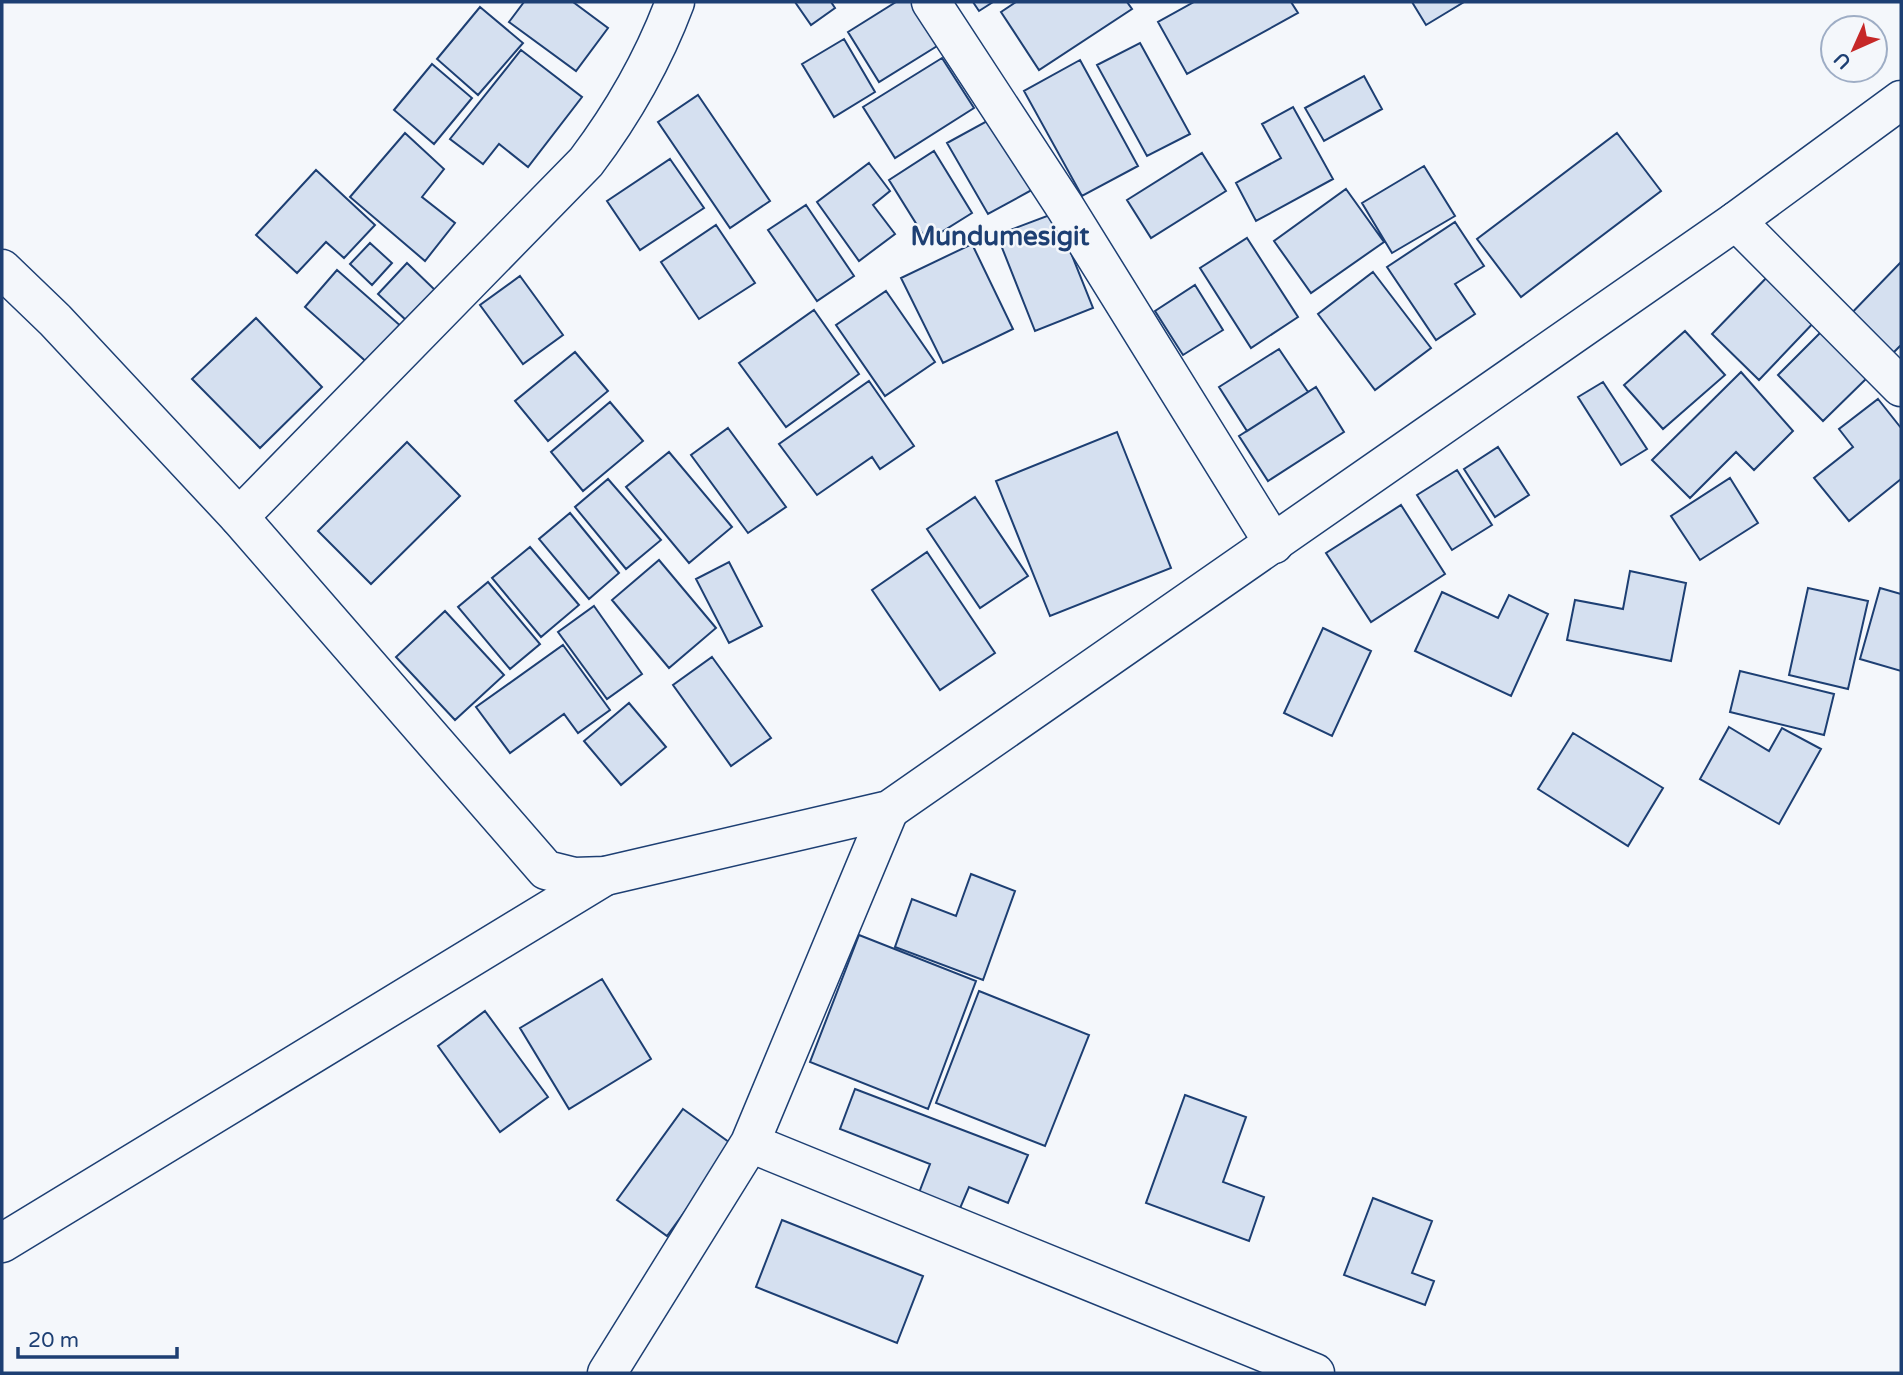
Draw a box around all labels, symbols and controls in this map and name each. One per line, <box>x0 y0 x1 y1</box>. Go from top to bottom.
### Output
north arrow <box>1819 14 1889 84</box>
text: U <box>1830 47 1856 73</box>
district label: Mundumesigit <box>910 221 1090 252</box>
scale bar <box>18 1316 177 1360</box>
text: 20 m <box>28 1328 79 1353</box>

